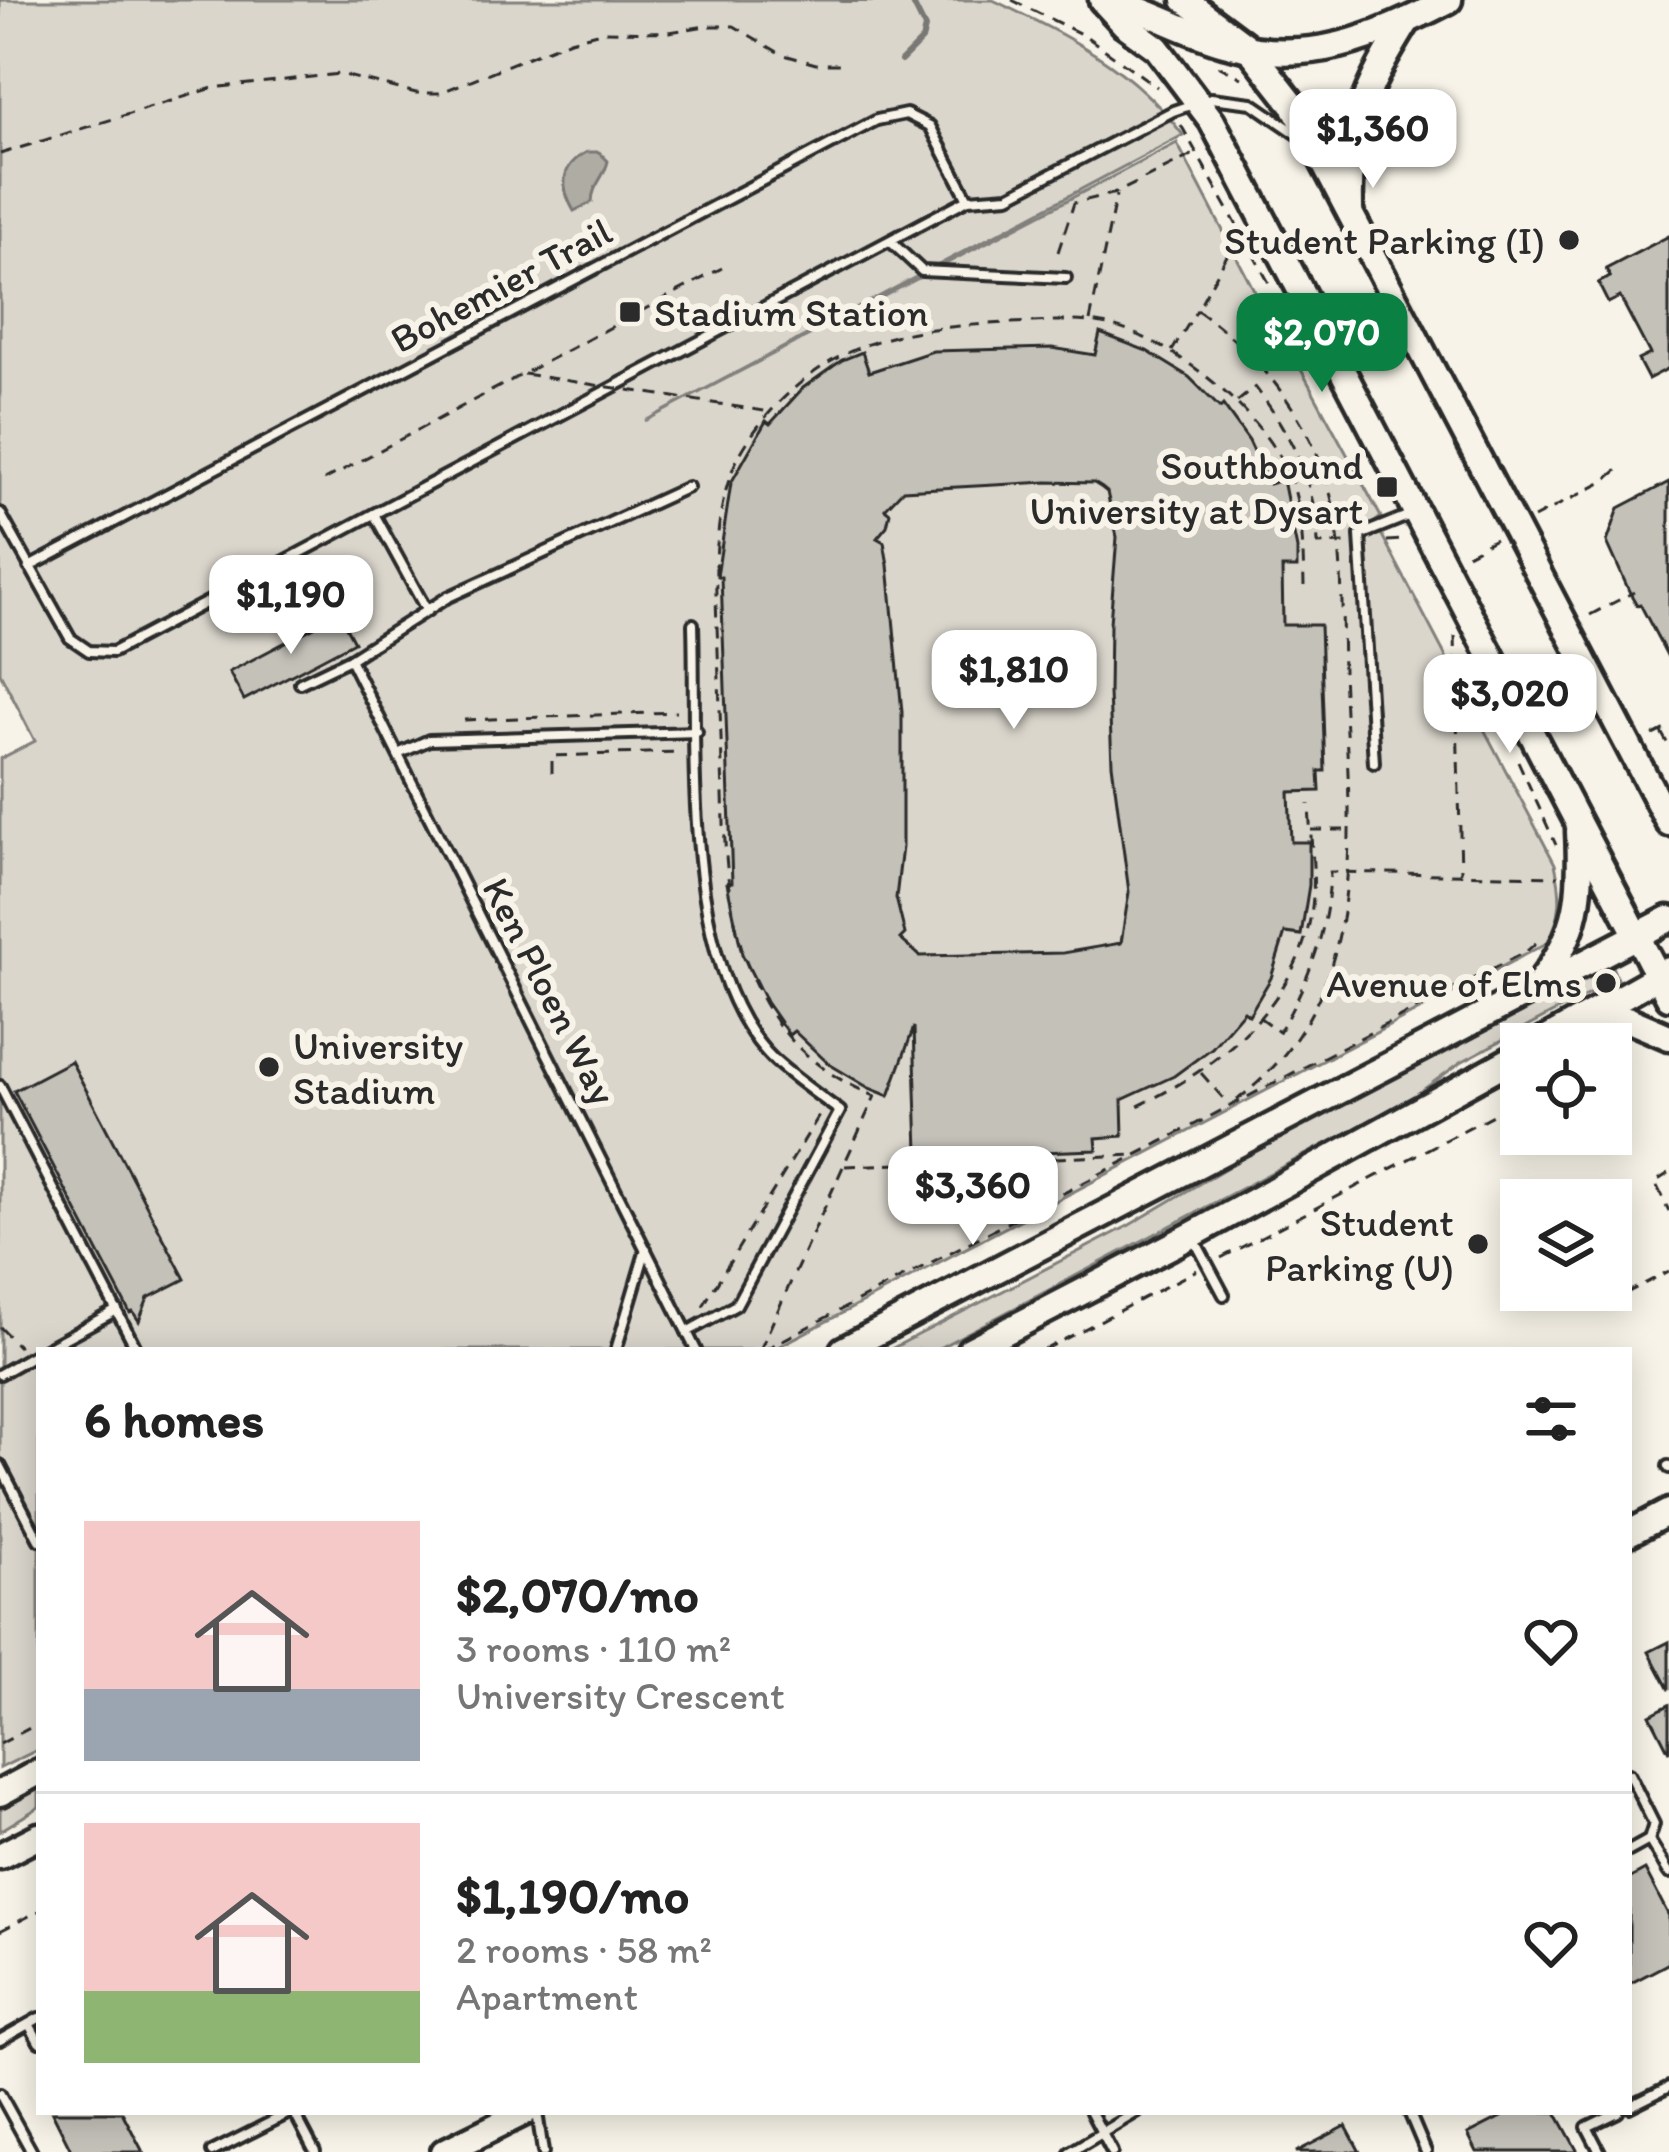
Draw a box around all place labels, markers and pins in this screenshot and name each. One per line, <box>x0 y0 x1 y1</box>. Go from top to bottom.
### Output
pin: $1,360 <box>1275 89 1471 191</box>
place label: Student Parking (I) <box>1224 217 1545 264</box>
marker: Student Parking (I) <box>1556 227 1582 253</box>
place label: Stadium Station <box>654 289 928 336</box>
pin: $2,070 <box>1224 293 1420 395</box>
marker: Stadium Station <box>617 299 643 325</box>
place label: Southbound University at Dysart <box>1030 442 1363 534</box>
marker: Southbound University at Dysart <box>1374 474 1400 500</box>
pin: $1,190 <box>193 555 389 657</box>
pin: $1,810 <box>916 630 1112 732</box>
pin: $3,020 <box>1412 654 1608 756</box>
place label: Avenue of Elms <box>1326 960 1582 1007</box>
marker: Avenue of Elms <box>1593 970 1619 996</box>
place label: University Stadium <box>293 1022 463 1114</box>
marker: University Stadium <box>256 1054 282 1080</box>
pin: $3,360 <box>875 1146 1071 1248</box>
place label: Student Parking (U) <box>1265 1199 1454 1291</box>
marker: Student Parking (U) <box>1465 1231 1491 1257</box>

